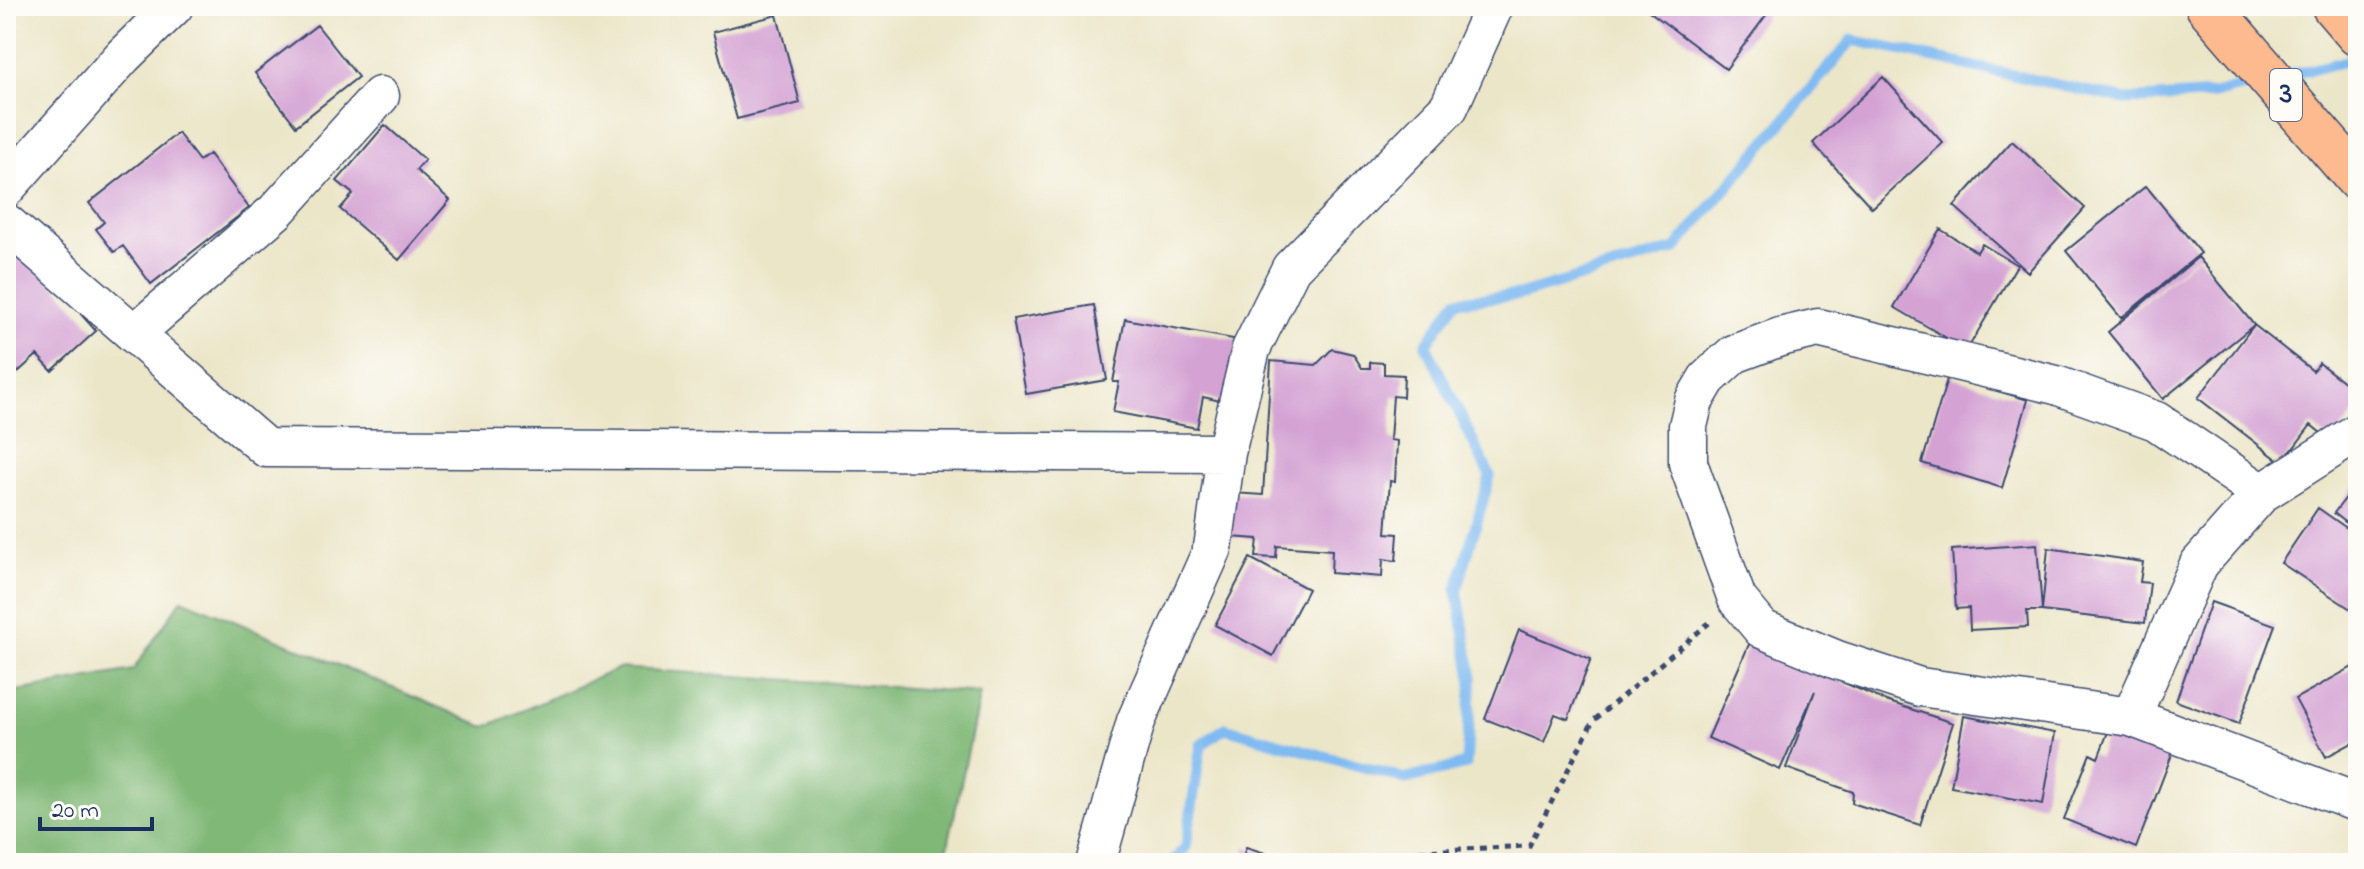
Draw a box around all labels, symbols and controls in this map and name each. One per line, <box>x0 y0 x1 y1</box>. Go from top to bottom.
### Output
road number: 3 <box>2270 69 2302 121</box>
scale bar <box>40 781 152 831</box>
text: 20 m <box>52 794 99 829</box>

